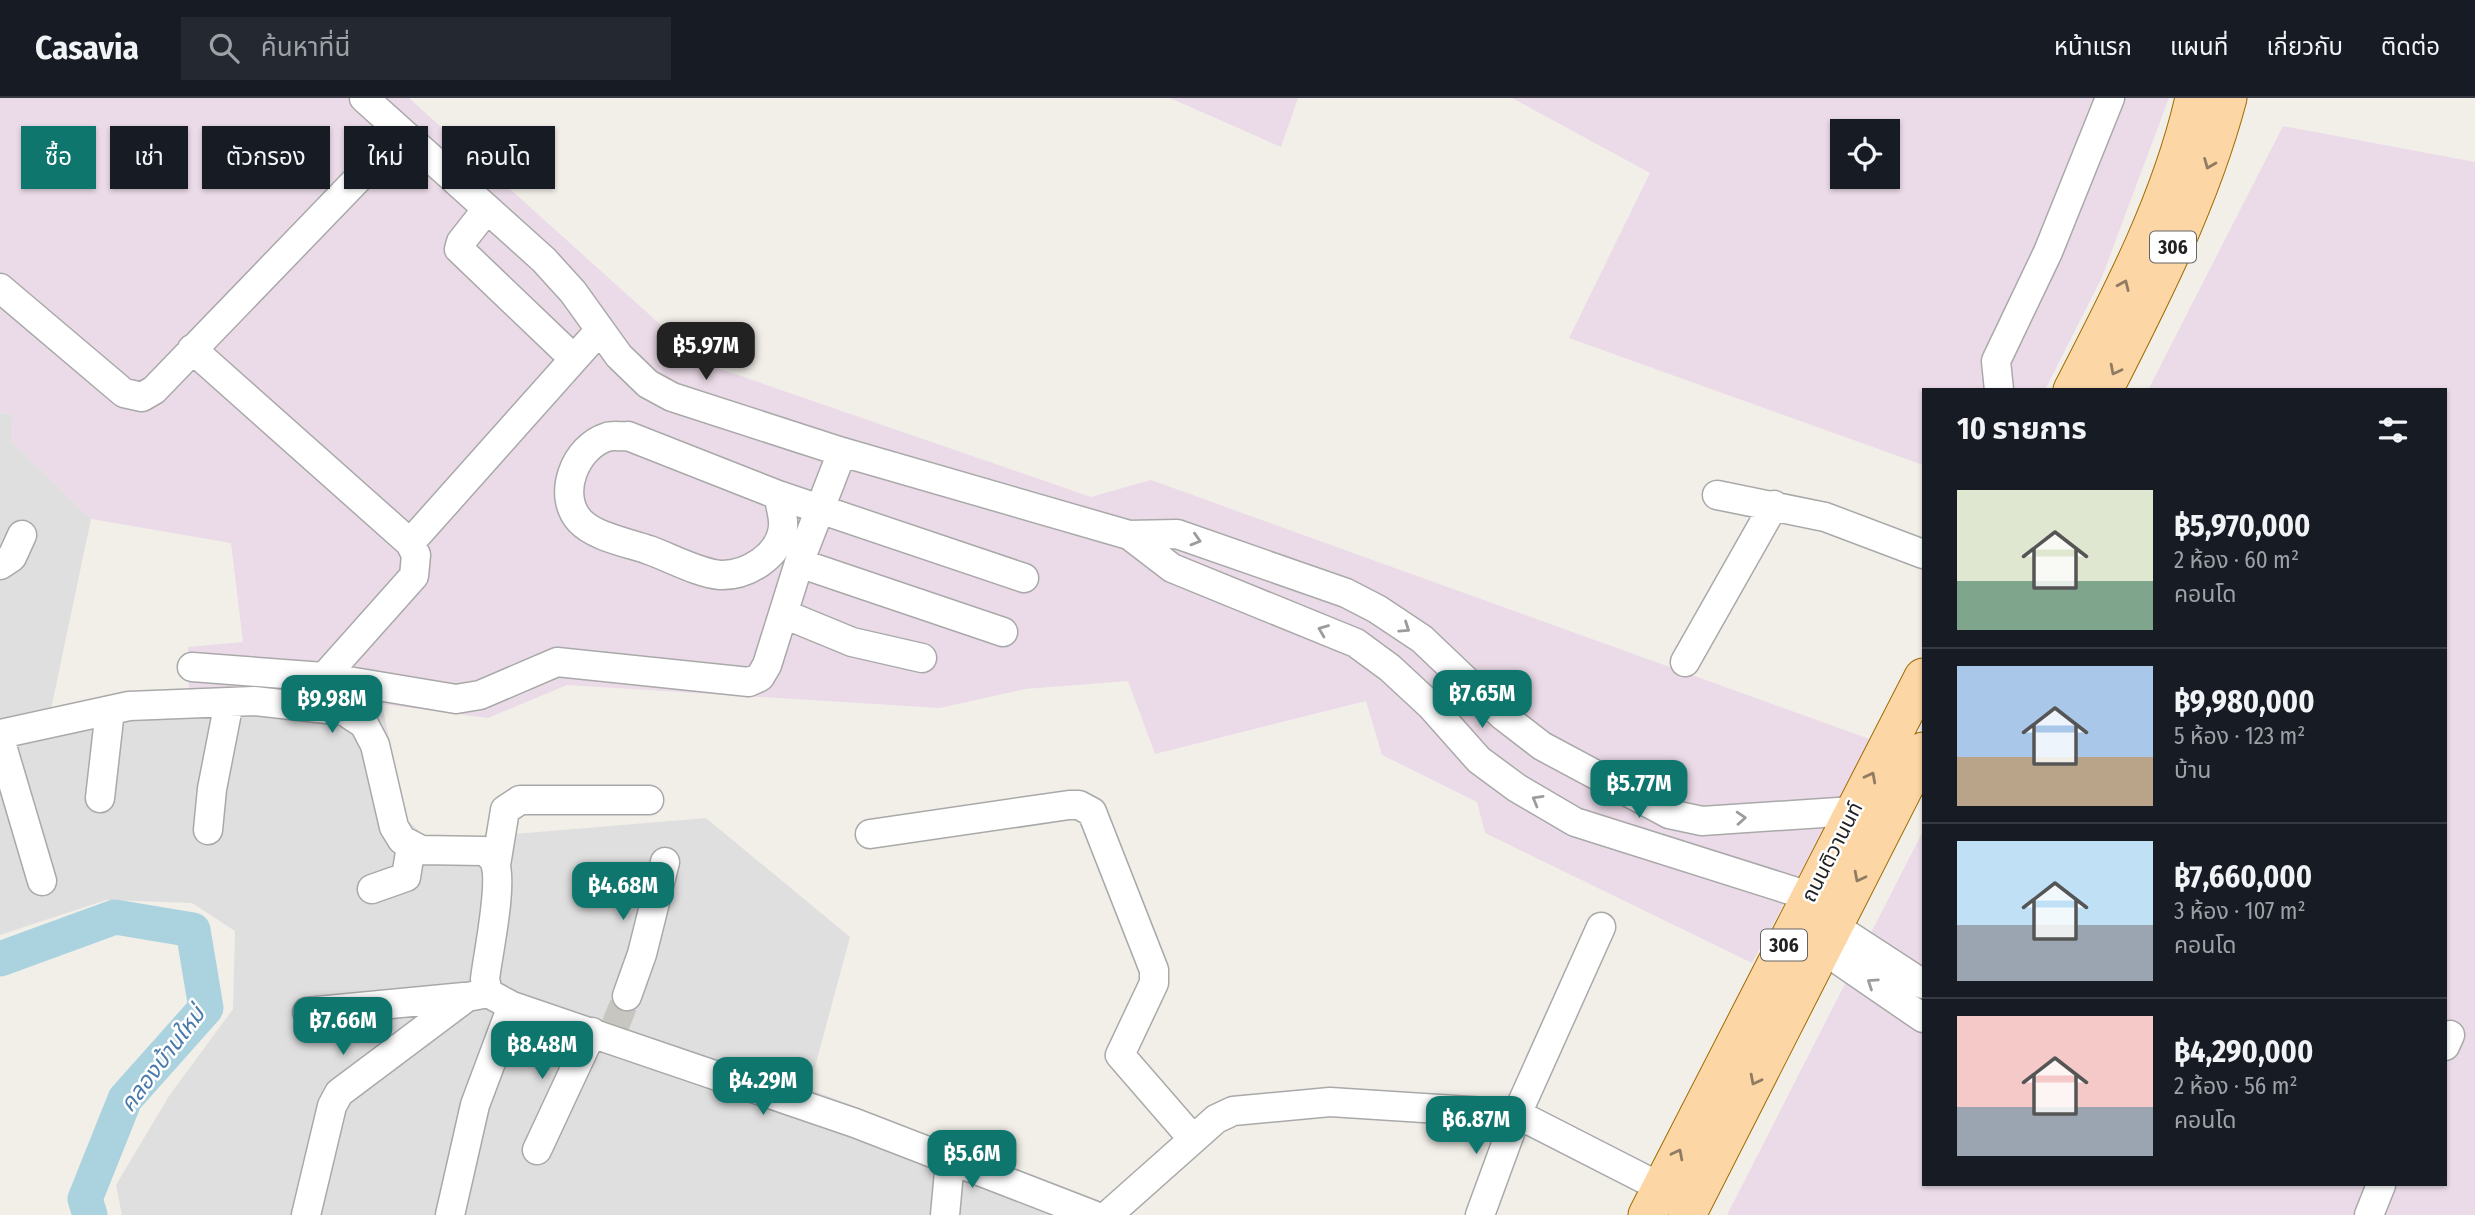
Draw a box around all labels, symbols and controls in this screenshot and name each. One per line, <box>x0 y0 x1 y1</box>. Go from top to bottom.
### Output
search box <box>181 17 671 80</box>
text: Casavia <box>35 28 139 68</box>
icon: search <box>205 29 243 67</box>
text: ค้นหาที่นี่ <box>261 32 350 63</box>
text: หน้าแรก <box>2054 33 2132 61</box>
text: แผนที่ <box>2170 33 2228 61</box>
text: เกี่ยวกับ <box>2266 33 2343 61</box>
text: ติดต่อ <box>2381 33 2440 61</box>
map controls <box>1830 119 1900 189</box>
button: locate <box>1830 119 1900 189</box>
chip: ซื้อ <box>21 126 96 189</box>
chip: เช่า <box>110 126 188 189</box>
chip: ตัวกรอง <box>202 126 330 189</box>
chip: ใหม่ <box>344 126 428 189</box>
chip: คอนโด <box>442 126 555 189</box>
one-way arrow <box>2204 157 2218 169</box>
road number: 306 <box>2150 232 2196 262</box>
one-way arrow <box>2116 280 2130 292</box>
pin: ฿5.97M <box>649 322 763 382</box>
text: ฿5.97M <box>673 331 739 359</box>
one-way arrow <box>2109 363 2123 375</box>
text: 10 รายการ <box>1957 411 2087 447</box>
icon: filters <box>2374 411 2412 449</box>
text: ฿5,970,000 <box>2174 508 2311 544</box>
icon: home <box>2013 518 2097 602</box>
one-way arrow <box>1190 531 1202 546</box>
text: 2 ห้อง · 60 m² <box>2174 546 2299 574</box>
text: คอนโด <box>2174 580 2236 608</box>
one-way arrow <box>1397 619 1410 632</box>
one-way arrow <box>1318 624 1330 638</box>
pin: ฿7.65M <box>1425 670 1539 730</box>
pin: ฿9.98M <box>275 676 389 735</box>
text: ฿7.65M <box>1449 679 1515 707</box>
text: ฿9.98M <box>297 684 367 712</box>
text: ฿9,980,000 <box>2174 684 2315 720</box>
icon: home <box>2013 694 2097 778</box>
text: 5 ห้อง · 123 m² <box>2174 722 2305 750</box>
text: บ้าน <box>2174 756 2211 784</box>
pin: ฿5.77M <box>1582 760 1696 820</box>
text: ฿5.77M <box>1606 769 1672 797</box>
one-way arrow <box>1862 772 1876 784</box>
one-way arrow <box>1532 795 1545 808</box>
street label: ถนนติวานนท์ <box>1796 797 1868 907</box>
one-way arrow <box>1736 811 1747 826</box>
text: ฿7,660,000 <box>2174 859 2312 895</box>
pin: ฿4.68M <box>566 862 680 922</box>
icon: home <box>2013 869 2097 953</box>
one-way arrow <box>1853 870 1867 883</box>
text: ฿4.68M <box>588 871 658 899</box>
text: 3 ห้อง · 107 m² <box>2174 897 2306 925</box>
road number: 306 <box>1761 930 1807 960</box>
text: คอนโด <box>2174 931 2236 959</box>
one-way arrow <box>1867 979 1880 991</box>
water label: คลองบ้านใหม่ <box>113 998 213 1117</box>
pin: ฿7.66M <box>286 998 400 1057</box>
text: ฿7.66M <box>309 1006 377 1034</box>
pin: ฿8.48M <box>485 1021 599 1081</box>
text: ฿8.48M <box>507 1030 577 1058</box>
text: ฿4,290,000 <box>2174 1034 2313 1070</box>
icon: home <box>2013 1044 2097 1128</box>
pin: ฿4.29M <box>706 1058 820 1117</box>
text: ฿4.29M <box>729 1066 797 1094</box>
text: 2 ห้อง · 56 m² <box>2174 1072 2298 1100</box>
one-way arrow <box>1750 1073 1764 1085</box>
pin: ฿6.87M <box>1419 1096 1533 1156</box>
text: ฿6.87M <box>1442 1105 1510 1133</box>
text: คอนโด <box>2174 1106 2236 1134</box>
pin: ฿5.6M <box>923 1130 1021 1190</box>
text: ฿5.6M <box>943 1139 1001 1167</box>
one-way arrow <box>1669 1149 1683 1161</box>

